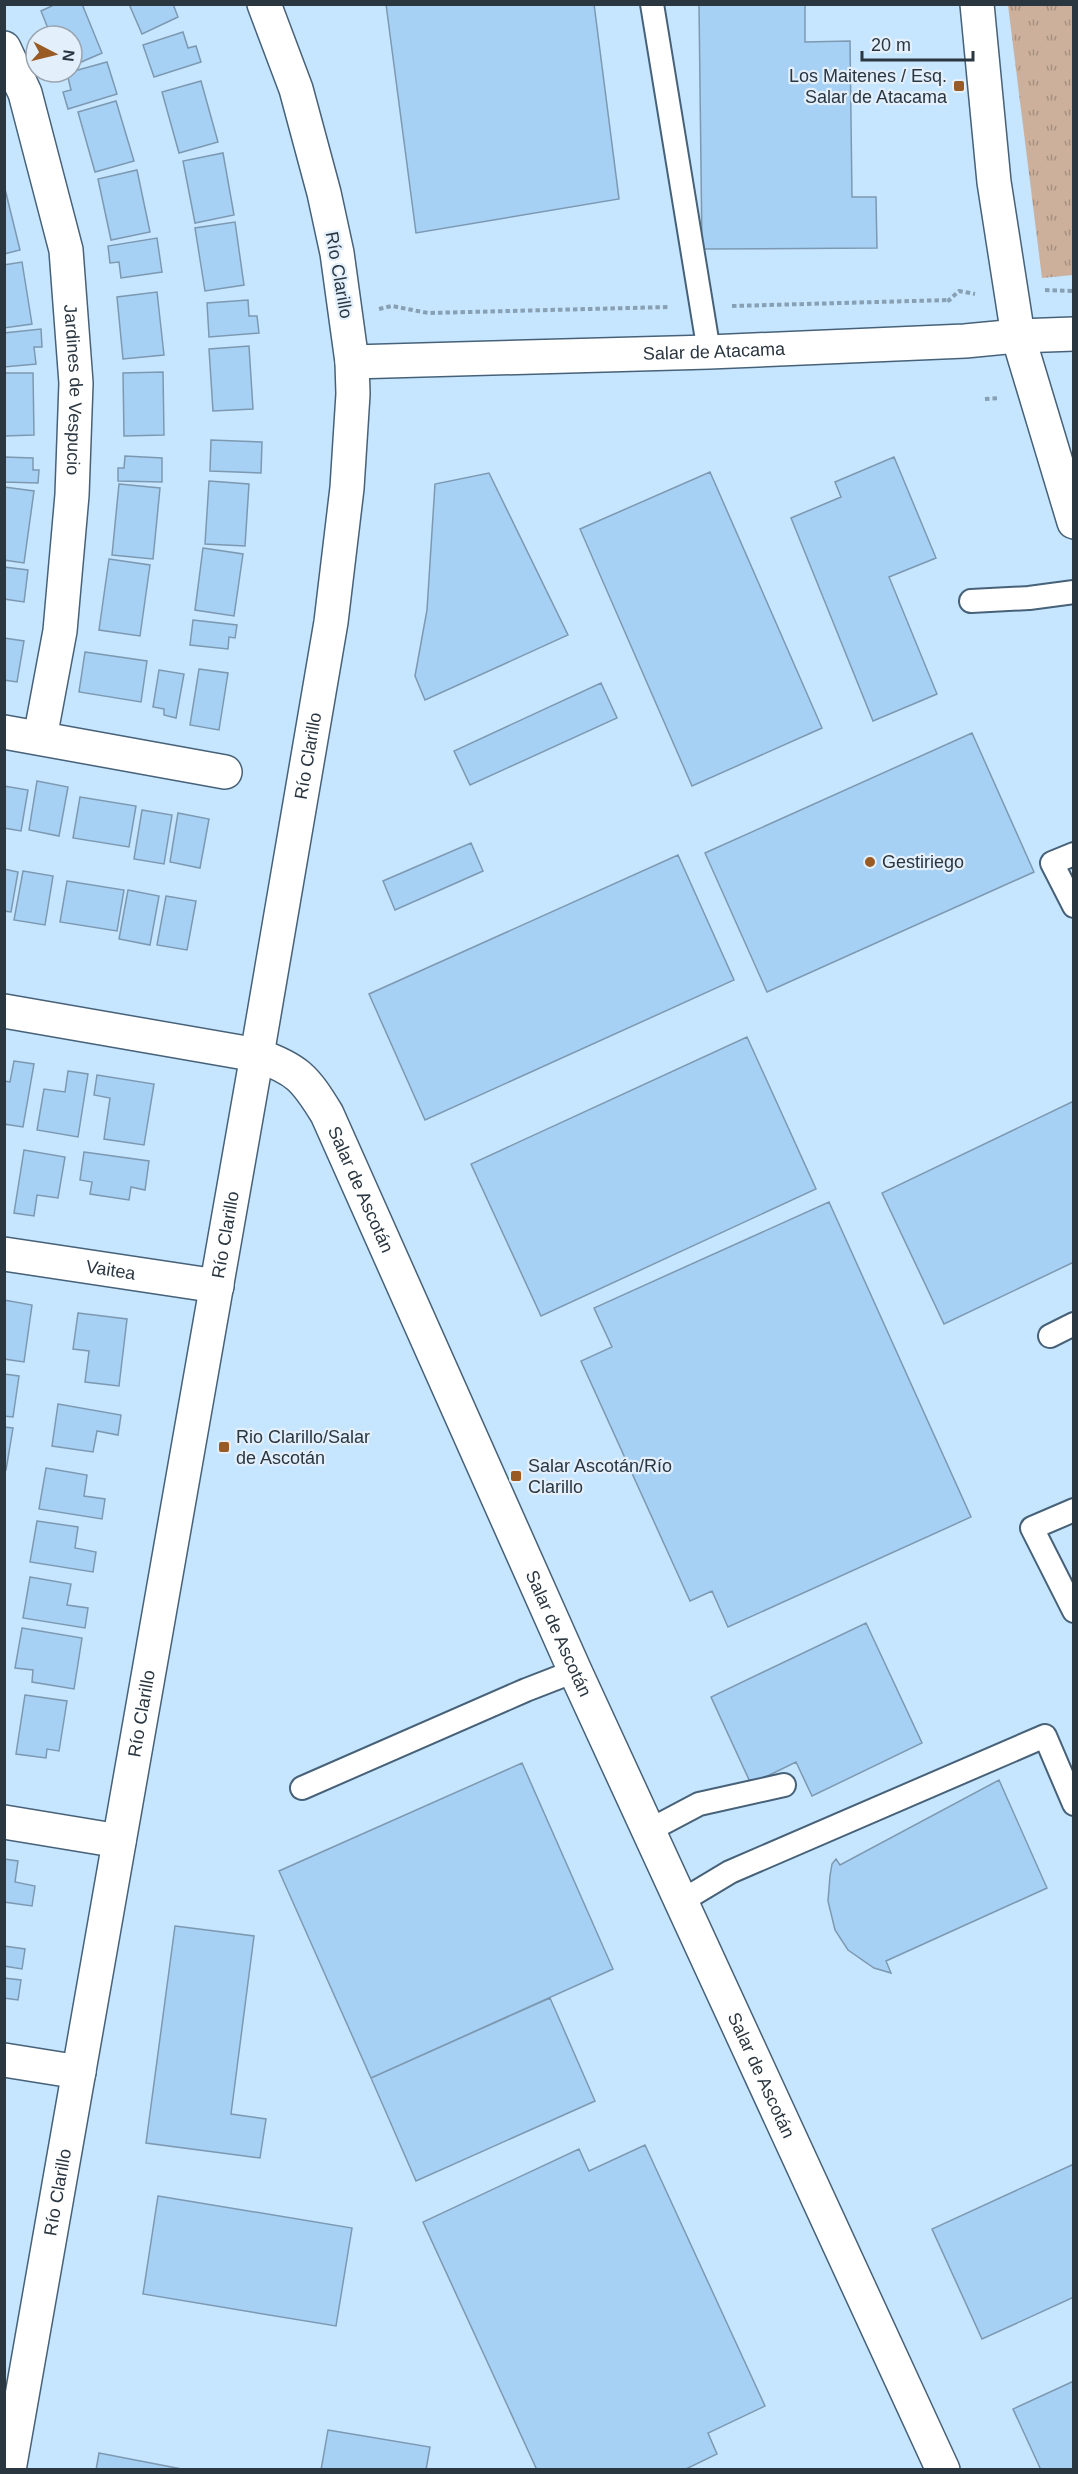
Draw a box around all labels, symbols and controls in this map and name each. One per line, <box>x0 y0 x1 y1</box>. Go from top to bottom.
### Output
north arrow <box>24 24 84 84</box>
scale bar <box>862 24 973 62</box>
text: 20 m <box>871 35 911 55</box>
text: N <box>59 49 78 63</box>
place label: Los Maitenes / Esq. Salar de Atacama <box>789 66 948 107</box>
marker: Los Maitenes / Esq. Salar de Atacama <box>952 79 966 93</box>
street label: Río Clarillo <box>322 230 356 320</box>
street label: Jardines de Vespucio <box>60 304 86 476</box>
street label: Salar de Atacama <box>643 339 786 364</box>
street label: Río Clarillo <box>291 711 325 801</box>
place label: Gestiriego <box>882 852 964 872</box>
marker: Gestiriego <box>863 855 877 869</box>
street label: Salar de Ascotán <box>324 1123 397 1256</box>
street label: Río Clarillo <box>208 1190 243 1280</box>
street label: Vaitea <box>85 1256 138 1284</box>
place label: Rio Clarillo/Salar de Ascotán <box>236 1427 370 1468</box>
marker: Rio Clarillo/Salar de Ascotán <box>217 1440 231 1454</box>
place label: Salar Ascotán/Río Clarillo <box>528 1456 672 1497</box>
marker: Salar Ascotán/Río Clarillo <box>509 1469 523 1483</box>
street label: Salar de Ascotán <box>522 1567 595 1700</box>
street label: Río Clarillo <box>124 1668 159 1759</box>
street label: Salar de Ascotán <box>724 2009 799 2141</box>
street label: Río Clarillo <box>40 2147 75 2237</box>

